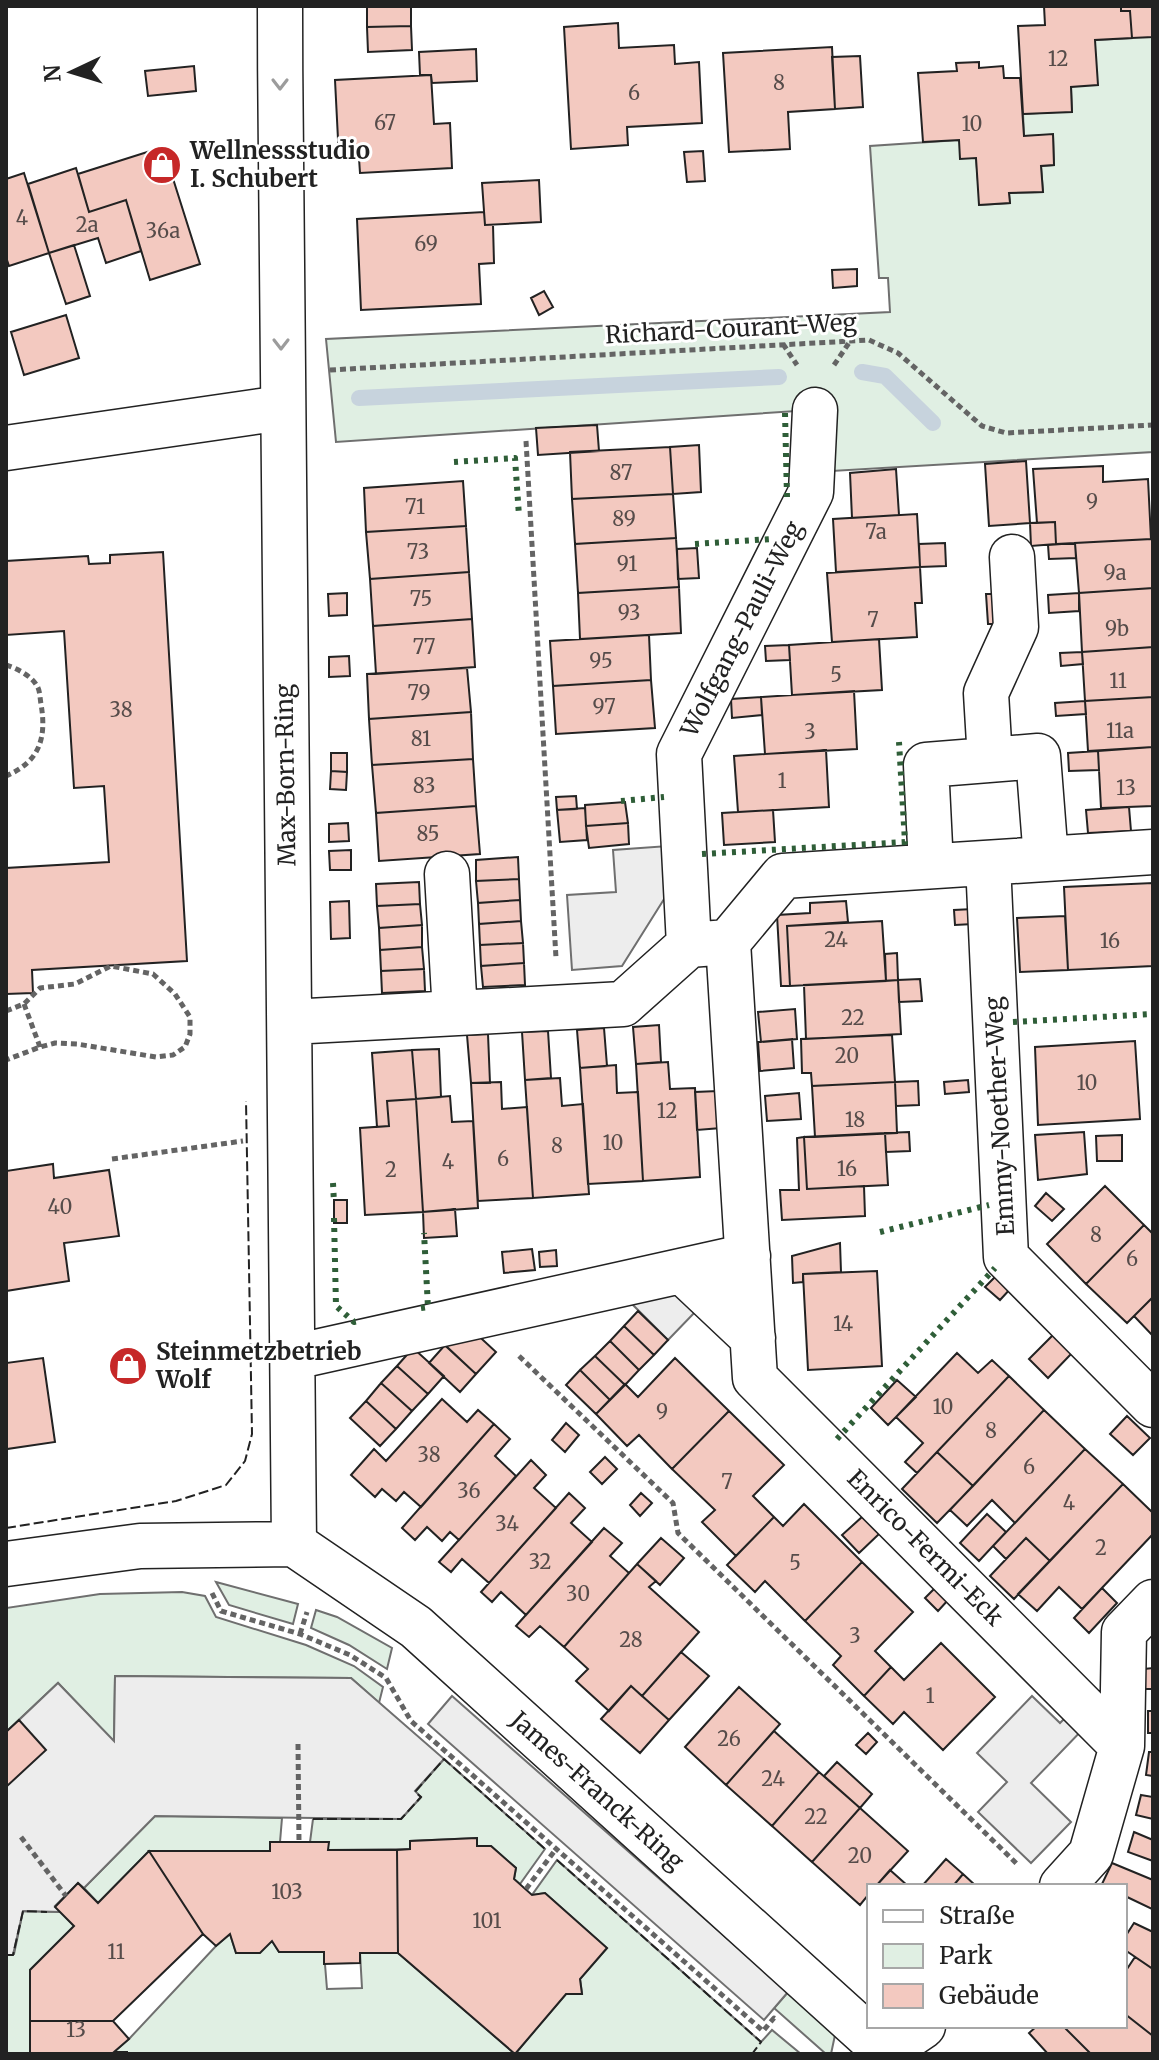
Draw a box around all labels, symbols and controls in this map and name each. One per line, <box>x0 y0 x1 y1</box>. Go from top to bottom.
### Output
north arrow <box>32 32 112 112</box>
house number: 12 <box>1048 46 1068 71</box>
text: N <box>37 63 67 83</box>
house number: 8 <box>773 70 785 95</box>
one-way arrow <box>271 78 289 91</box>
house number: 6 <box>628 80 640 105</box>
house number: 67 <box>374 110 396 135</box>
house number: 10 <box>961 111 983 136</box>
place label: Wellnessstudio I. Schubert <box>189 135 370 194</box>
shop icon: Wellnessstudio I. Schubert <box>141 144 183 186</box>
house number: 4 <box>16 205 28 230</box>
house number: 2a <box>76 212 99 237</box>
house number: 36a <box>146 218 180 243</box>
house number: 69 <box>414 231 438 256</box>
street label: Richard-Courant-Weg <box>604 306 858 351</box>
one-way arrow <box>272 338 290 351</box>
house number: 87 <box>610 460 632 485</box>
house number: 9 <box>1086 489 1098 514</box>
house number: 71 <box>405 494 425 519</box>
house number: 89 <box>612 506 636 531</box>
street label: Wolfgang-Pauli-Weg <box>673 515 810 743</box>
house number: 7a <box>865 519 887 544</box>
house number: 73 <box>407 539 429 564</box>
house number: 91 <box>617 551 637 576</box>
house number: 9a <box>1104 560 1127 585</box>
house number: 75 <box>410 586 432 611</box>
house number: 93 <box>618 600 640 625</box>
house number: 7 <box>867 607 879 632</box>
house number: 9b <box>1105 616 1129 641</box>
house number: 77 <box>413 634 435 659</box>
house number: 95 <box>589 648 613 673</box>
house number: 5 <box>830 662 842 687</box>
house number: 11 <box>1109 668 1127 693</box>
house number: 79 <box>407 680 431 705</box>
street label: Max-Born-Ring <box>268 683 303 867</box>
house number: 97 <box>592 694 616 719</box>
house number: 38 <box>109 697 133 722</box>
house number: 11a <box>1106 718 1134 743</box>
house number: 3 <box>804 719 816 744</box>
house number: 81 <box>411 726 431 751</box>
house number: 1 <box>777 768 787 793</box>
house number: 83 <box>413 773 435 798</box>
house number: 13 <box>1116 775 1136 800</box>
house number: 85 <box>417 821 439 846</box>
house number: 24 <box>824 927 848 952</box>
house number: 16 <box>1100 928 1120 953</box>
street label: Emmy-Noether-Weg <box>978 995 1021 1236</box>
house number: 22 <box>841 1005 865 1030</box>
house number: 20 <box>835 1043 859 1068</box>
house number: 10 <box>1076 1070 1098 1095</box>
house number: 12 <box>657 1098 677 1123</box>
house number: 18 <box>845 1107 865 1132</box>
house number: 10 <box>602 1130 624 1155</box>
house number: 8 <box>551 1133 563 1158</box>
house number: 6 <box>497 1146 509 1171</box>
house number: 4 <box>442 1149 454 1174</box>
house number: 16 <box>837 1156 857 1181</box>
house number: 2 <box>385 1157 397 1182</box>
house number: 40 <box>48 1194 72 1219</box>
house number: 8 <box>1090 1222 1102 1247</box>
house number: 6 <box>1126 1246 1138 1271</box>
house number: 14 <box>833 1311 853 1336</box>
place label: Steinmetzbetrieb Wolf <box>155 1336 361 1395</box>
shop icon: Steinmetzbetrieb Wolf <box>107 1345 149 1387</box>
house number: 10 <box>932 1394 954 1419</box>
house number: 9 <box>656 1399 668 1424</box>
house number: 8 <box>985 1418 997 1443</box>
house number: 38 <box>417 1442 441 1467</box>
house number: 6 <box>1023 1454 1035 1479</box>
street label: Enrico-Fermi-Eck <box>841 1463 1010 1633</box>
house number: 7 <box>721 1469 733 1494</box>
house number: 36 <box>457 1478 481 1503</box>
house number: 4 <box>1063 1490 1075 1515</box>
house number: 34 <box>495 1511 519 1536</box>
house number: 2 <box>1095 1535 1107 1560</box>
house number: 32 <box>529 1549 551 1574</box>
house number: 5 <box>789 1550 801 1575</box>
house number: 30 <box>566 1581 590 1606</box>
house number: 3 <box>849 1623 861 1648</box>
house number: 28 <box>619 1627 643 1652</box>
house number: 1 <box>925 1683 935 1708</box>
street label: James-Franck-Ring <box>503 1704 691 1877</box>
house number: 26 <box>717 1726 741 1751</box>
house number: 24 <box>761 1766 785 1791</box>
house number: 22 <box>804 1804 828 1829</box>
house number: 20 <box>848 1843 872 1868</box>
house number: 103 <box>271 1879 303 1904</box>
legend <box>867 1884 1127 2028</box>
text: Straße <box>939 1900 1014 1931</box>
house number: 101 <box>472 1908 502 1933</box>
house number: 11 <box>107 1939 125 1964</box>
text: Park <box>939 1940 993 1971</box>
text: Gebäude <box>939 1980 1039 2011</box>
house number: 13 <box>66 2017 86 2042</box>

